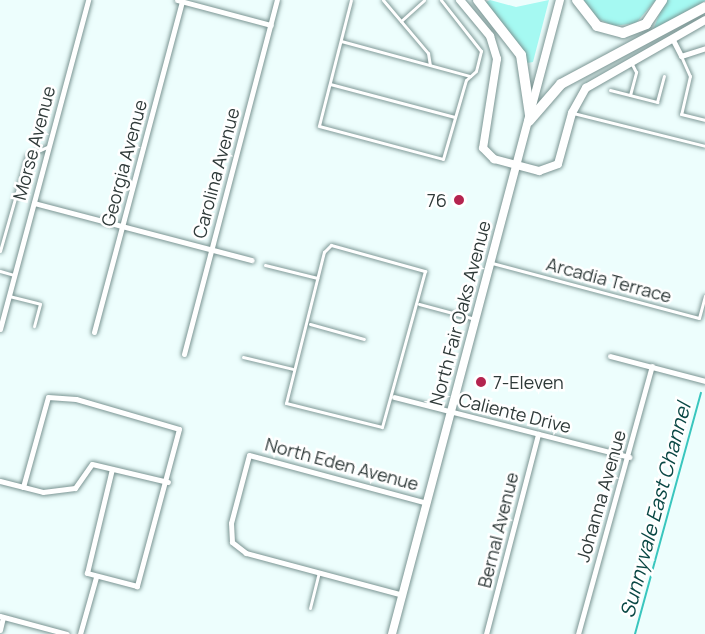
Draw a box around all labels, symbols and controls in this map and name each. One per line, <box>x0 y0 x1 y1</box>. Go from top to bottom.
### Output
street label: Morse Avenue <box>8 84 60 202</box>
street label: Georgia Avenue <box>97 97 151 229</box>
street label: Carolina Avenue <box>188 105 244 241</box>
place label: 76 <box>427 189 447 211</box>
marker: 76 <box>452 193 466 207</box>
street label: North Fair Oaks Avenue <box>425 218 495 408</box>
street label: Arcadia Terrace <box>544 253 674 307</box>
place label: 7-Eleven <box>493 371 564 393</box>
marker: 7-Eleven <box>474 375 488 389</box>
street label: Caliente Drive <box>456 389 574 437</box>
water label: Sunnyvale East Channel <box>615 400 695 620</box>
street label: Johanna Avenue <box>572 428 630 564</box>
street label: North Eden Avenue <box>263 433 421 495</box>
street label: Bernal Avenue <box>473 470 523 590</box>

